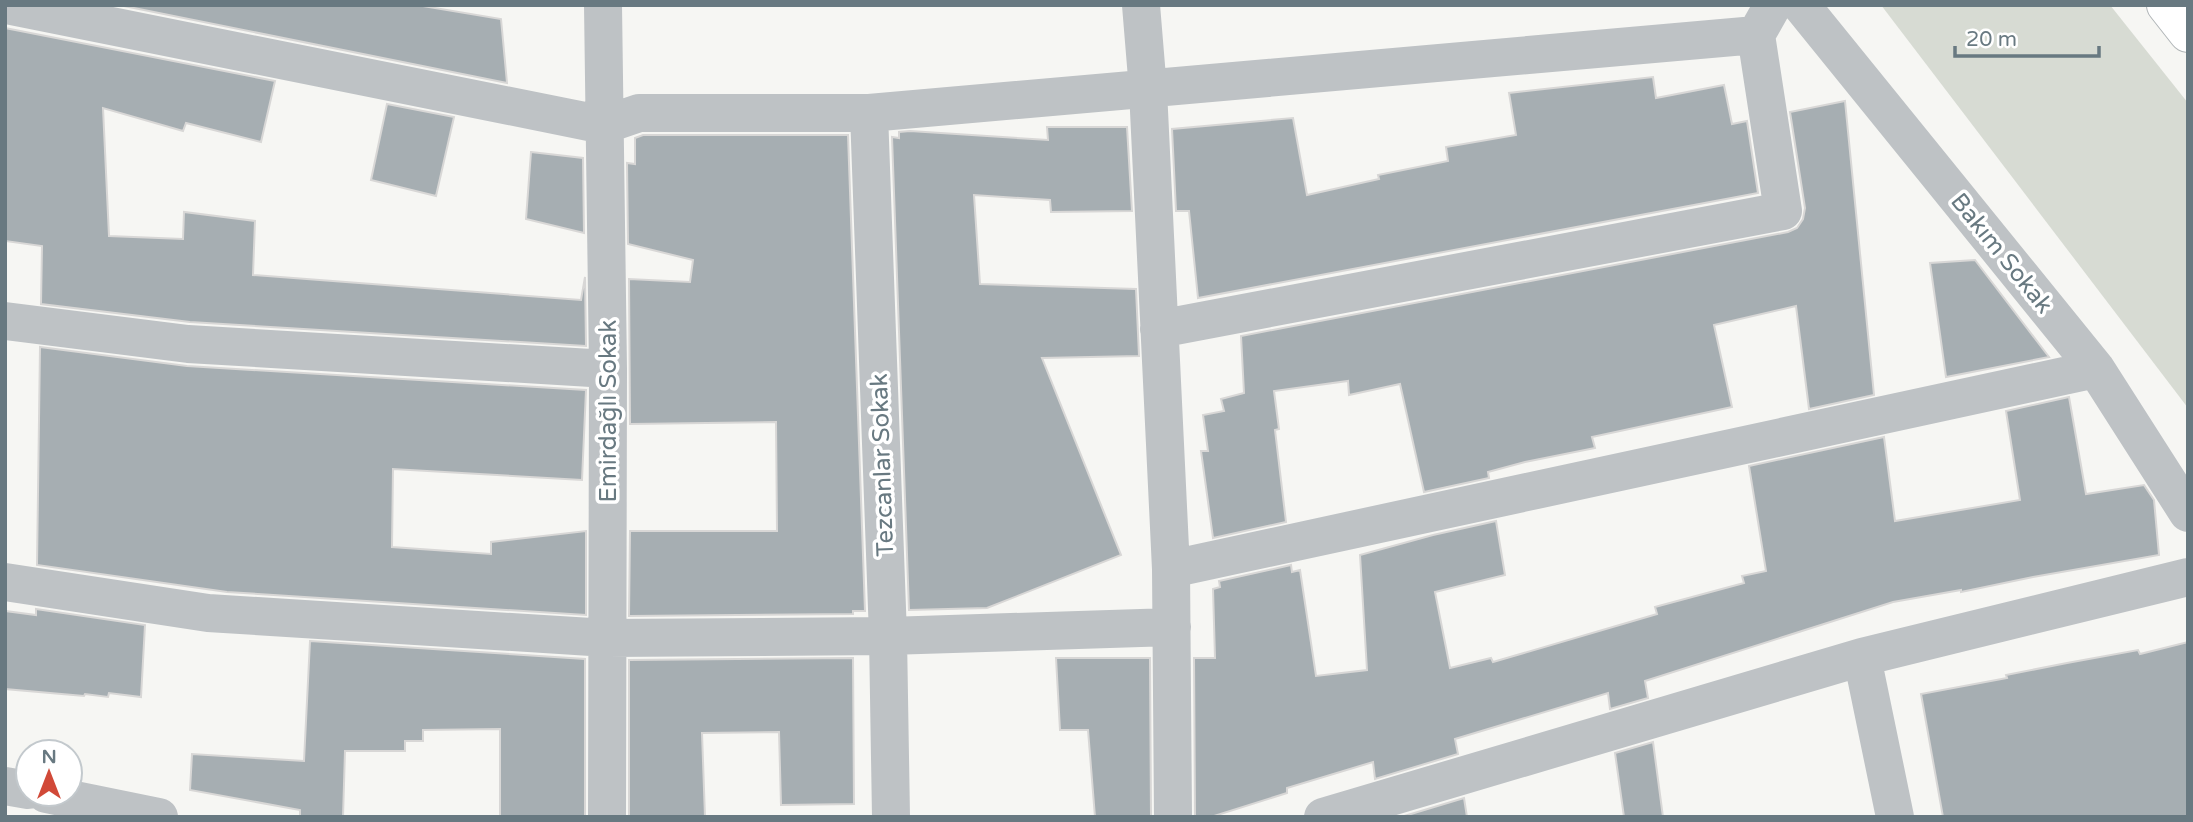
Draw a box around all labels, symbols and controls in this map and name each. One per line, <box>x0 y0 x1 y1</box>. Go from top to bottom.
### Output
scale bar <box>1955 14 2098 58</box>
text: 20 m <box>1966 27 2017 52</box>
street label: Bakım Sokak <box>1944 187 2059 319</box>
street label: Emirdağlı Sokak <box>594 320 623 502</box>
street label: Tezcanlar Sokak <box>865 373 900 557</box>
north arrow <box>14 738 84 808</box>
text: N <box>41 746 57 768</box>

